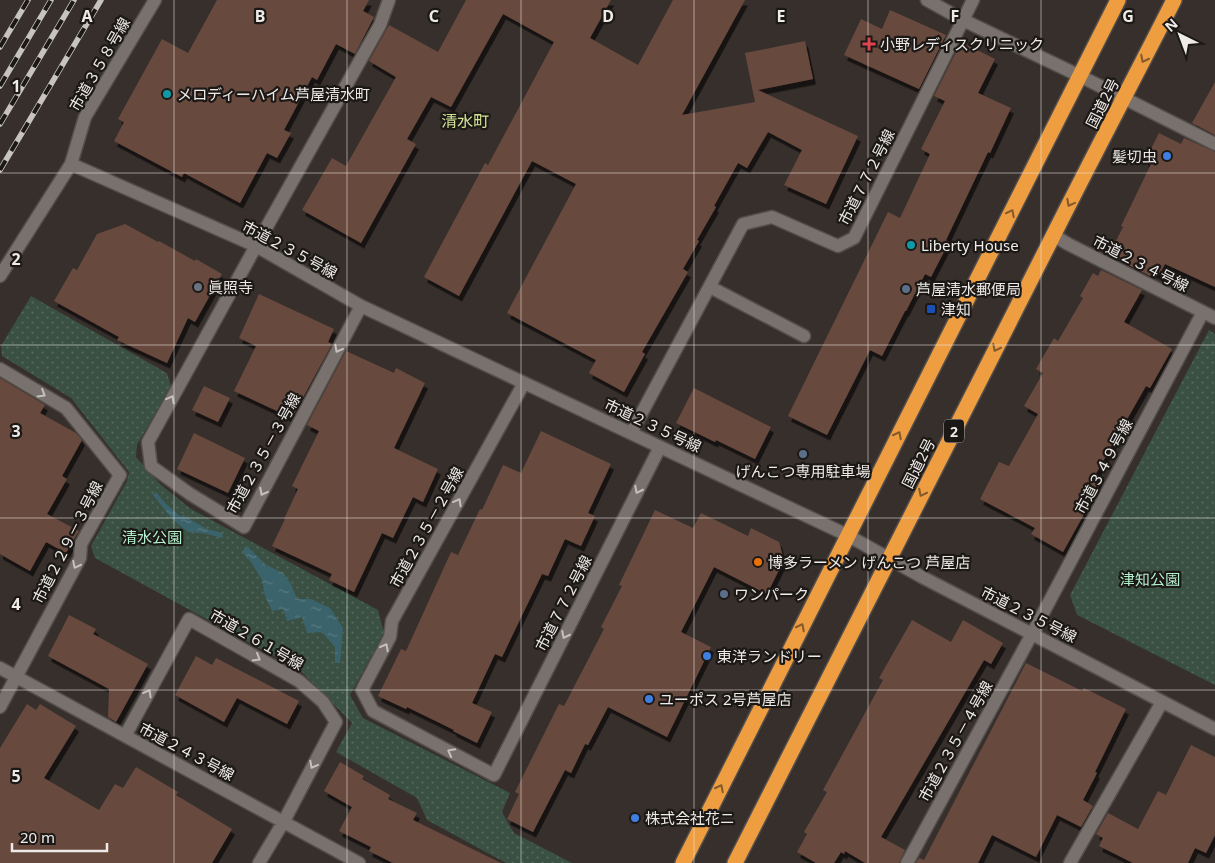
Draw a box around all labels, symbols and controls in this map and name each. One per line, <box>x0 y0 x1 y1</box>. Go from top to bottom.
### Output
text: A <box>81 5 93 27</box>
text: B <box>255 5 265 27</box>
text: C <box>429 5 439 27</box>
text: D <box>602 5 614 27</box>
text: E <box>777 5 786 27</box>
text: F <box>951 5 959 27</box>
text: G <box>1122 5 1134 27</box>
north arrow <box>1155 10 1205 60</box>
street label: 市道３５８号線 <box>64 14 134 114</box>
text: N <box>1160 14 1182 36</box>
place label: 小野レディスクリニック <box>880 34 1044 54</box>
marker: 小野レディスクリニック <box>862 37 876 51</box>
one-way arrow <box>1140 54 1150 63</box>
text: 1 <box>11 75 21 97</box>
street label: 国道2号 <box>1081 75 1123 131</box>
place label: メロディーハイム芦屋清水町 <box>177 84 370 104</box>
marker: メロディーハイム芦屋清水町 <box>161 88 173 100</box>
district label: 清水町 <box>441 110 489 132</box>
street label: 市道７７２号線 <box>833 126 899 228</box>
place label: 髪切虫 <box>1112 146 1157 166</box>
marker: 髪切虫 <box>1161 150 1173 162</box>
one-way arrow <box>1066 198 1076 207</box>
one-way arrow <box>1005 209 1015 218</box>
street label: 市道２３５号線 <box>239 216 341 282</box>
street label: 市道２３４号線 <box>1090 230 1192 296</box>
place label: Liberty House <box>921 235 1019 255</box>
marker: Liberty House <box>905 239 917 251</box>
text: 2 <box>11 248 21 270</box>
place label: 眞照寺 <box>208 277 253 297</box>
place label: 芦屋清水郵便局 <box>916 279 1021 299</box>
marker: 眞照寺 <box>192 281 204 293</box>
marker: 芦屋清水郵便局 <box>900 283 912 295</box>
place label: 津知 <box>941 299 971 319</box>
marker: 津知 <box>925 303 937 315</box>
one-way arrow <box>992 343 1002 352</box>
one-way arrow <box>334 344 344 353</box>
one-way arrow <box>36 387 45 397</box>
street label: 市道２３５－３号線 <box>222 389 304 517</box>
street label: 市道２３５号線 <box>601 394 705 456</box>
one-way arrow <box>165 396 175 405</box>
street label: 市道３４９号線 <box>1070 415 1136 517</box>
text: 3 <box>11 420 21 442</box>
road number: 2 <box>944 420 964 442</box>
one-way arrow <box>892 432 902 441</box>
street label: 国道2号 <box>897 435 939 491</box>
marker: げんこつ専用駐車場 <box>797 448 809 460</box>
place label: げんこつ専用駐車場 <box>735 461 871 481</box>
street label: 市道２３５－２号線 <box>385 463 467 591</box>
street label: 市道２２９－３号線 <box>27 477 107 607</box>
one-way arrow <box>634 485 644 494</box>
one-way arrow <box>259 487 269 496</box>
one-way arrow <box>918 488 928 497</box>
one-way arrow <box>452 499 462 508</box>
park label: 清水公園 <box>122 527 182 547</box>
street label: 市道７７２号線 <box>530 552 596 654</box>
place label: 博多ラーメン げんこつ 芦屋店 <box>768 552 970 572</box>
marker: 博多ラーメン げんこつ 芦屋店 <box>752 556 764 568</box>
one-way arrow <box>72 560 82 569</box>
park label: 津知公園 <box>1120 569 1180 589</box>
street label: 市道２３５号線 <box>978 581 1080 647</box>
place label: ワンパーク <box>734 584 809 604</box>
marker: ワンパーク <box>718 588 730 600</box>
text: 4 <box>11 593 21 615</box>
street label: 市道２６１号線 <box>207 604 307 674</box>
one-way arrow <box>795 623 805 632</box>
one-way arrow <box>561 630 571 639</box>
one-way arrow <box>379 643 389 652</box>
place label: 東洋ランドリー <box>717 646 822 666</box>
marker: 東洋ランドリー <box>701 650 713 662</box>
one-way arrow <box>252 651 261 661</box>
street label: 市道２３５－４号線 <box>914 677 996 805</box>
one-way arrow <box>142 689 152 698</box>
place label: ユーポス 2号芦屋店 <box>659 689 791 709</box>
marker: ユーポス 2号芦屋店 <box>643 693 655 705</box>
street label: 市道２４３号線 <box>136 718 238 784</box>
one-way arrow <box>447 748 456 758</box>
one-way arrow <box>309 760 319 769</box>
text: 5 <box>11 765 21 787</box>
one-way arrow <box>714 784 724 793</box>
place label: 株式会社花ニ <box>645 808 735 828</box>
marker: 株式会社花ニ <box>629 812 641 824</box>
scale bar <box>12 820 108 852</box>
text: 20 m <box>20 827 55 847</box>

